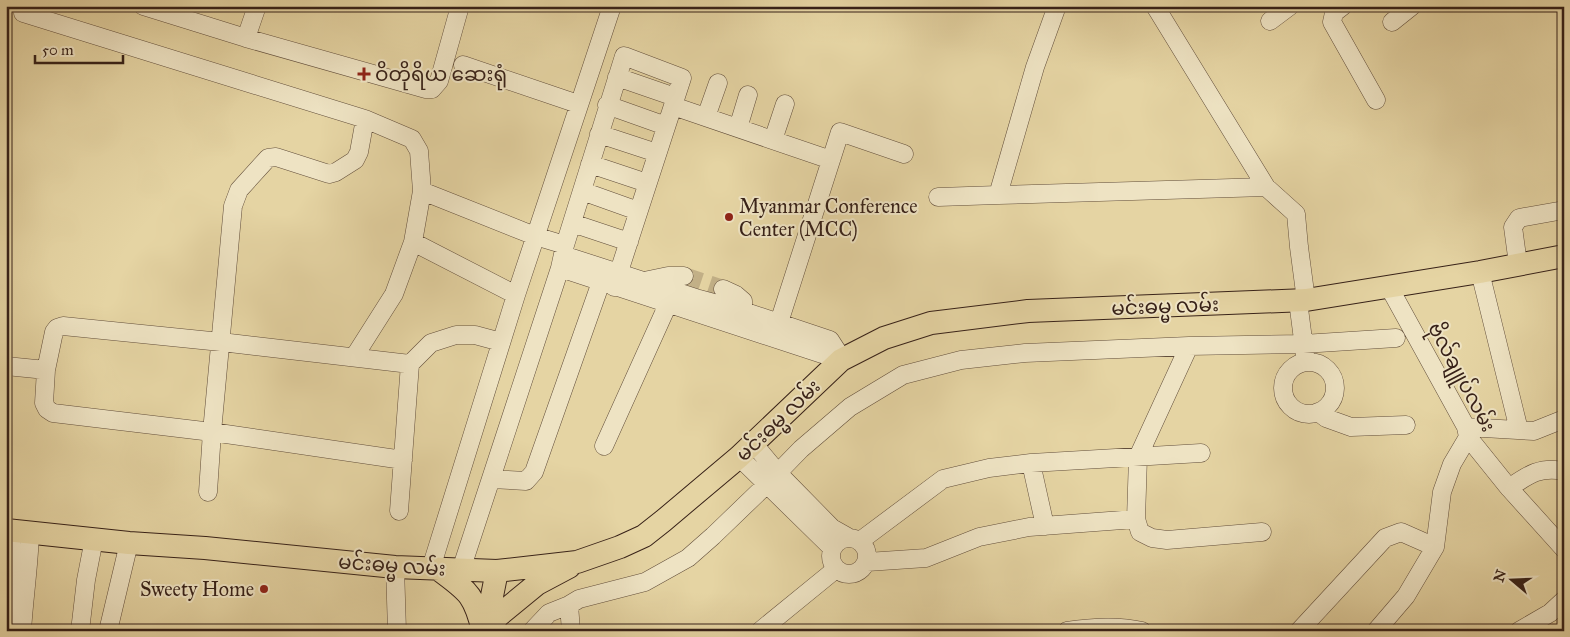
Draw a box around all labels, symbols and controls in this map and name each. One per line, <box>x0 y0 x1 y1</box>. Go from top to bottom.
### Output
scale bar <box>35 32 122 64</box>
text: 50 m <box>42 41 74 59</box>
place label: ဝိတိုရိယ ဆေးရုံ <box>375 60 507 91</box>
marker: ဝိတိုရိယ ဆေးရုံ <box>357 67 371 81</box>
place label: Myanmar Conference Center (MCC) <box>739 194 918 242</box>
marker: Myanmar Conference Center (MCC) <box>723 211 735 223</box>
street label: မင်းဓမ္မ လမ်း <box>1111 290 1219 324</box>
street label: ဗိုလ်ချူပ်လမ်း <box>1419 317 1503 438</box>
street label: မင်းဓမ္မ လမ်း <box>730 373 828 469</box>
street label: မင်းဓမ္မ လမ်း <box>337 547 447 585</box>
north arrow <box>1488 554 1538 604</box>
text: N <box>1490 567 1510 584</box>
place label: Sweety Home <box>140 577 254 601</box>
marker: Sweety Home <box>258 583 270 595</box>

